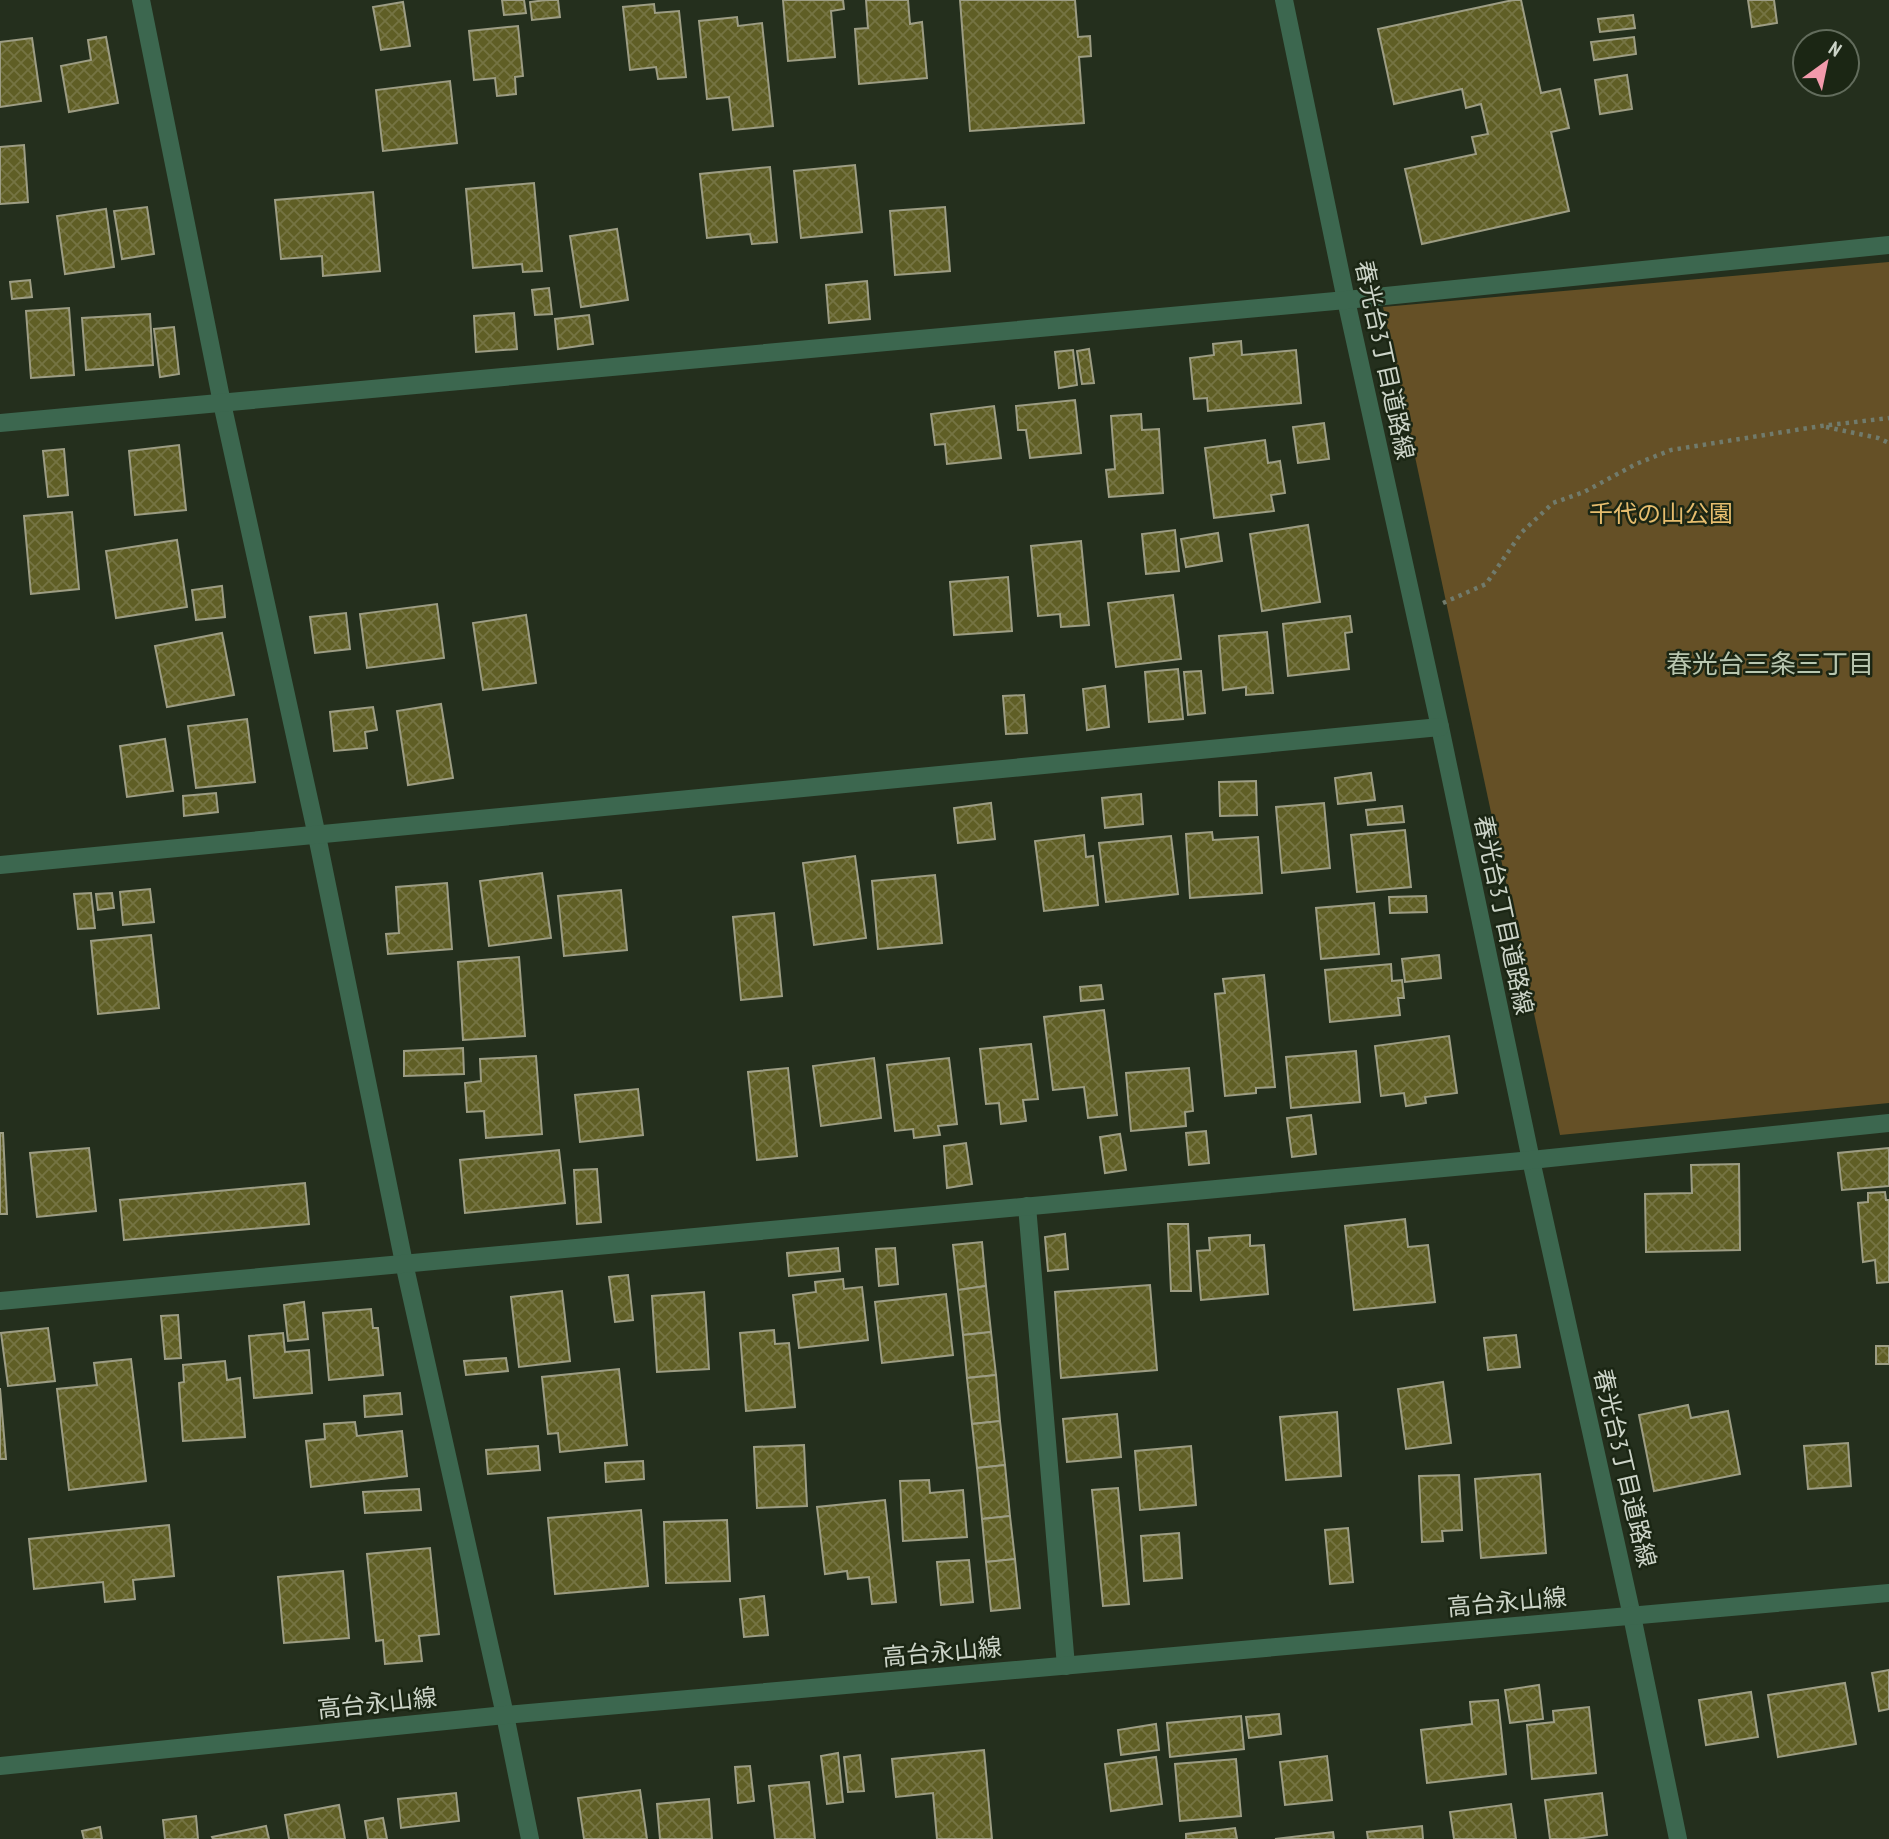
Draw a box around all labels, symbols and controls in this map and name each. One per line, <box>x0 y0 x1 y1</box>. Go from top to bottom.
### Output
north arrow <box>1791 28 1861 98</box>
text: N <box>1824 36 1846 62</box>
street label: 春光台3丁目道路線 <box>1349 258 1421 462</box>
park label: 千代の山公園 <box>1589 498 1733 529</box>
district label: 春光台三条三丁目 <box>1666 647 1874 680</box>
street label: 春光台3丁目道路線 <box>1468 813 1540 1017</box>
street label: 春光台3丁目道路線 <box>1587 1366 1663 1570</box>
street label: 高台永山線 <box>1446 1581 1568 1623</box>
street label: 高台永山線 <box>881 1631 1003 1673</box>
street label: 高台永山線 <box>316 1681 438 1725</box>

